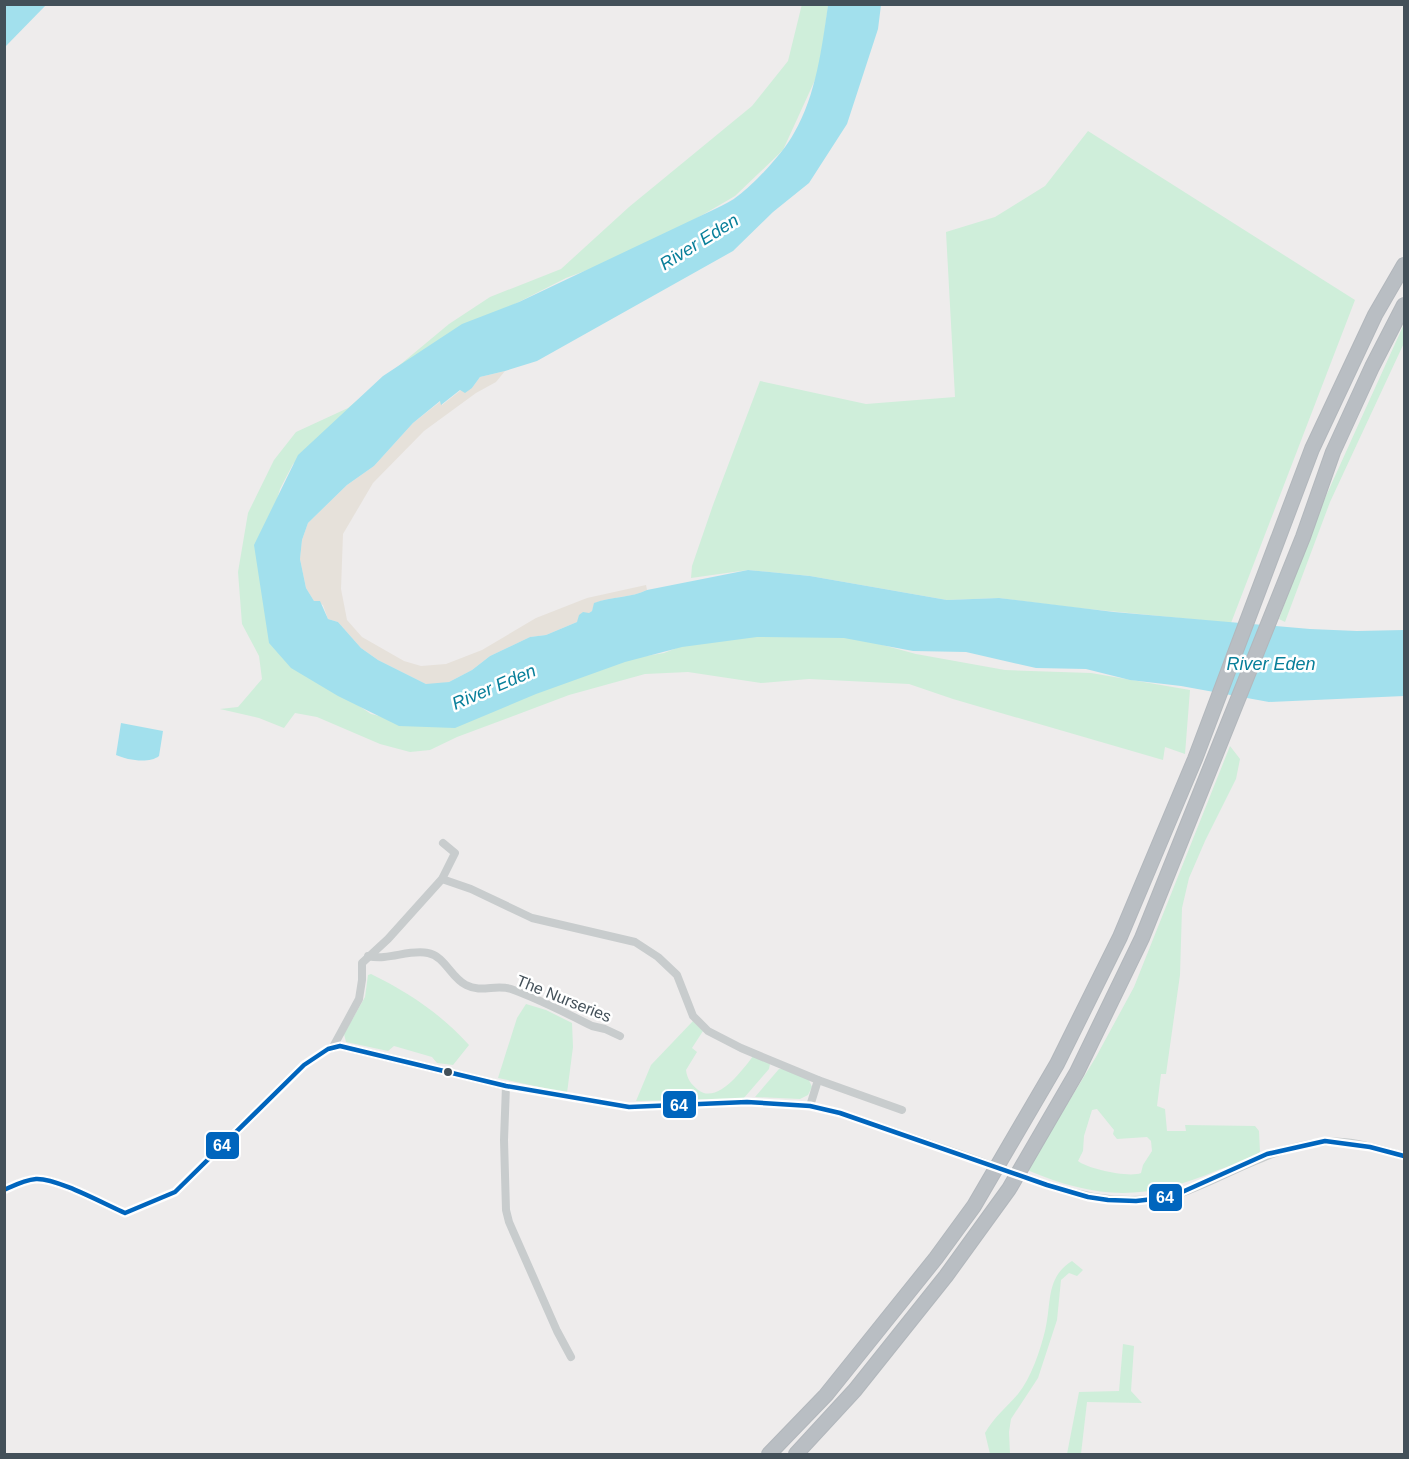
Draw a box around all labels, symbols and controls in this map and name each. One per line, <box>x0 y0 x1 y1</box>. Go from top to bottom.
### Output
water label: River Eden <box>656 210 742 274</box>
water label: River Eden <box>1226 654 1316 674</box>
water label: River Eden <box>449 660 539 714</box>
street label: The Nurseries <box>514 972 614 1025</box>
unlabelled marker <box>442 1066 454 1078</box>
line badge: 64 <box>662 1090 697 1119</box>
text: 64 <box>670 1097 688 1114</box>
line badge: 64 <box>205 1131 240 1160</box>
text: 64 <box>213 1137 231 1154</box>
line badge: 64 <box>1148 1183 1183 1212</box>
text: 64 <box>1156 1189 1174 1206</box>

